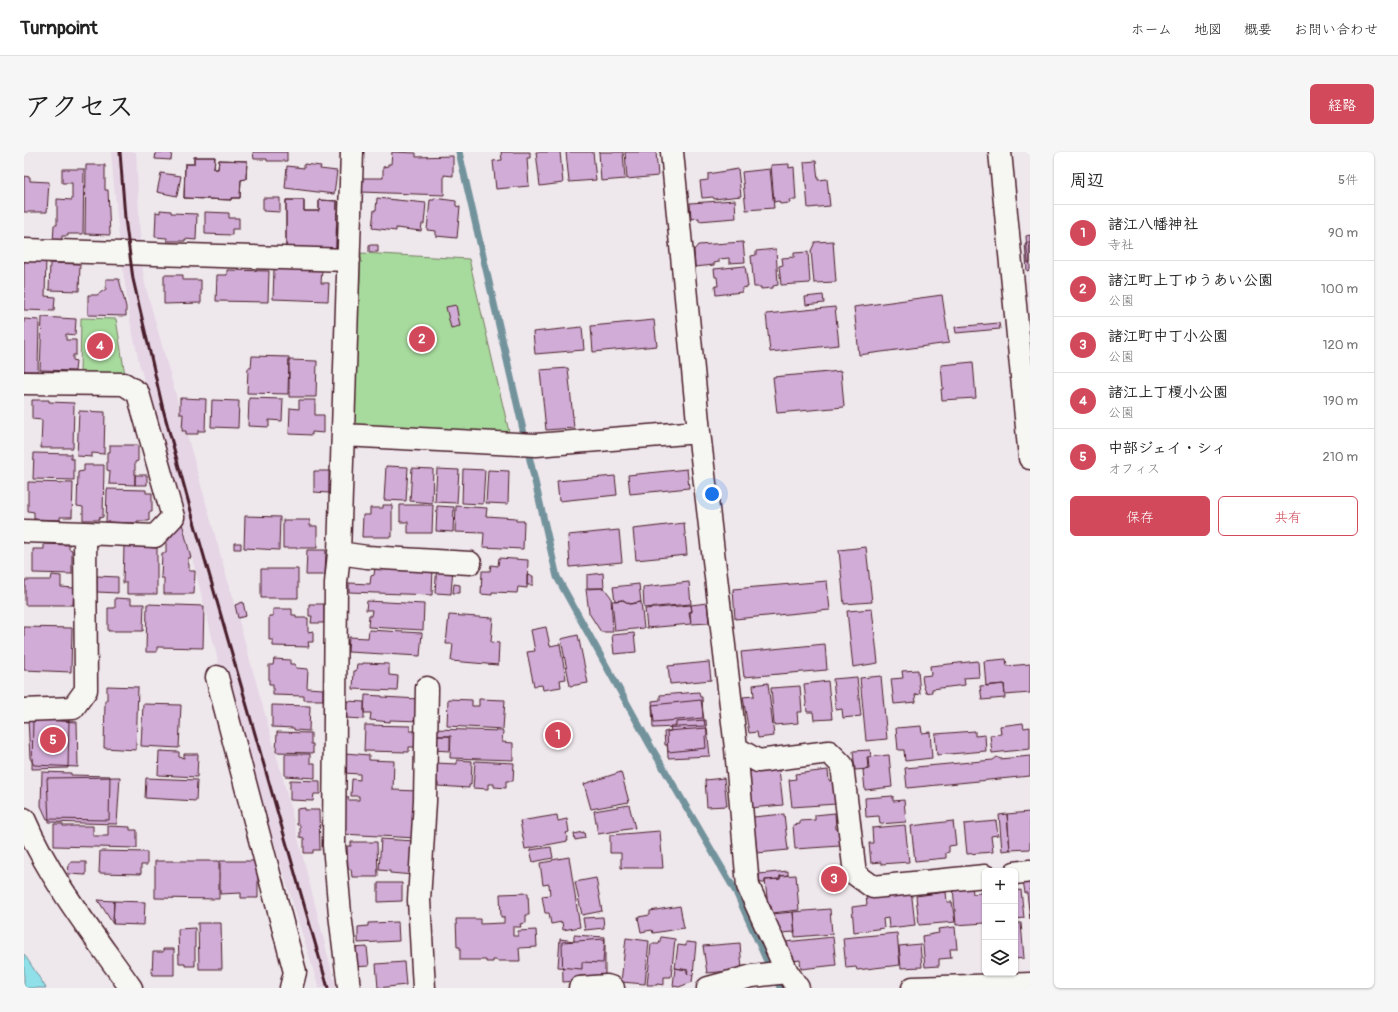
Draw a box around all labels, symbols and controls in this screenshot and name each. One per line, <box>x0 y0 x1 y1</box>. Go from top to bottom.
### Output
text: Turnpoint <box>20 16 98 40</box>
text: ホーム <box>1131 21 1172 38</box>
text: 地図 <box>1194 21 1222 38</box>
text: 概要 <box>1244 21 1272 38</box>
text: お問い合わせ <box>1294 21 1378 38</box>
button: 経路 <box>1310 84 1374 124</box>
text: アクセス <box>24 90 134 125</box>
text: 周辺 <box>1070 170 1104 191</box>
text: 5件 <box>1338 172 1358 188</box>
text: 諸江八幡神社 <box>1108 215 1198 234</box>
text: 1 <box>1080 225 1086 241</box>
text: 90 m <box>1328 225 1358 241</box>
text: 寺社 <box>1108 237 1134 253</box>
text: 諸江町上丁ゆうあい公園 <box>1108 271 1273 290</box>
text: 2 <box>1079 281 1087 297</box>
text: 100 m <box>1321 281 1358 297</box>
text: 公園 <box>1108 293 1134 309</box>
pin: 2 <box>409 324 435 354</box>
text: 諸江町中丁小公園 <box>1108 327 1228 346</box>
pin: 4 <box>87 331 113 361</box>
text: 3 <box>1079 337 1087 353</box>
text: 120 m <box>1322 337 1358 353</box>
text: 公園 <box>1108 349 1134 365</box>
text: 諸江上丁榎小公園 <box>1108 383 1228 402</box>
text: 4 <box>1079 393 1087 409</box>
text: 190 m <box>1323 393 1358 409</box>
text: 公園 <box>1108 405 1134 421</box>
text: 中部ジェイ・シィ <box>1108 439 1227 458</box>
text: 5 <box>1079 449 1087 465</box>
text: 210 m <box>1322 449 1358 465</box>
text: オフィス <box>1108 461 1160 477</box>
your location <box>702 484 722 504</box>
button: 保存 <box>1070 496 1210 536</box>
button: 共有 <box>1218 496 1358 536</box>
pin: 1 <box>545 720 571 750</box>
pin: 5 <box>40 725 66 755</box>
pin: 3 <box>821 864 847 894</box>
map controls <box>982 868 1018 976</box>
button: + <box>982 868 1018 904</box>
button: − <box>982 904 1018 940</box>
button: layers <box>982 940 1018 976</box>

